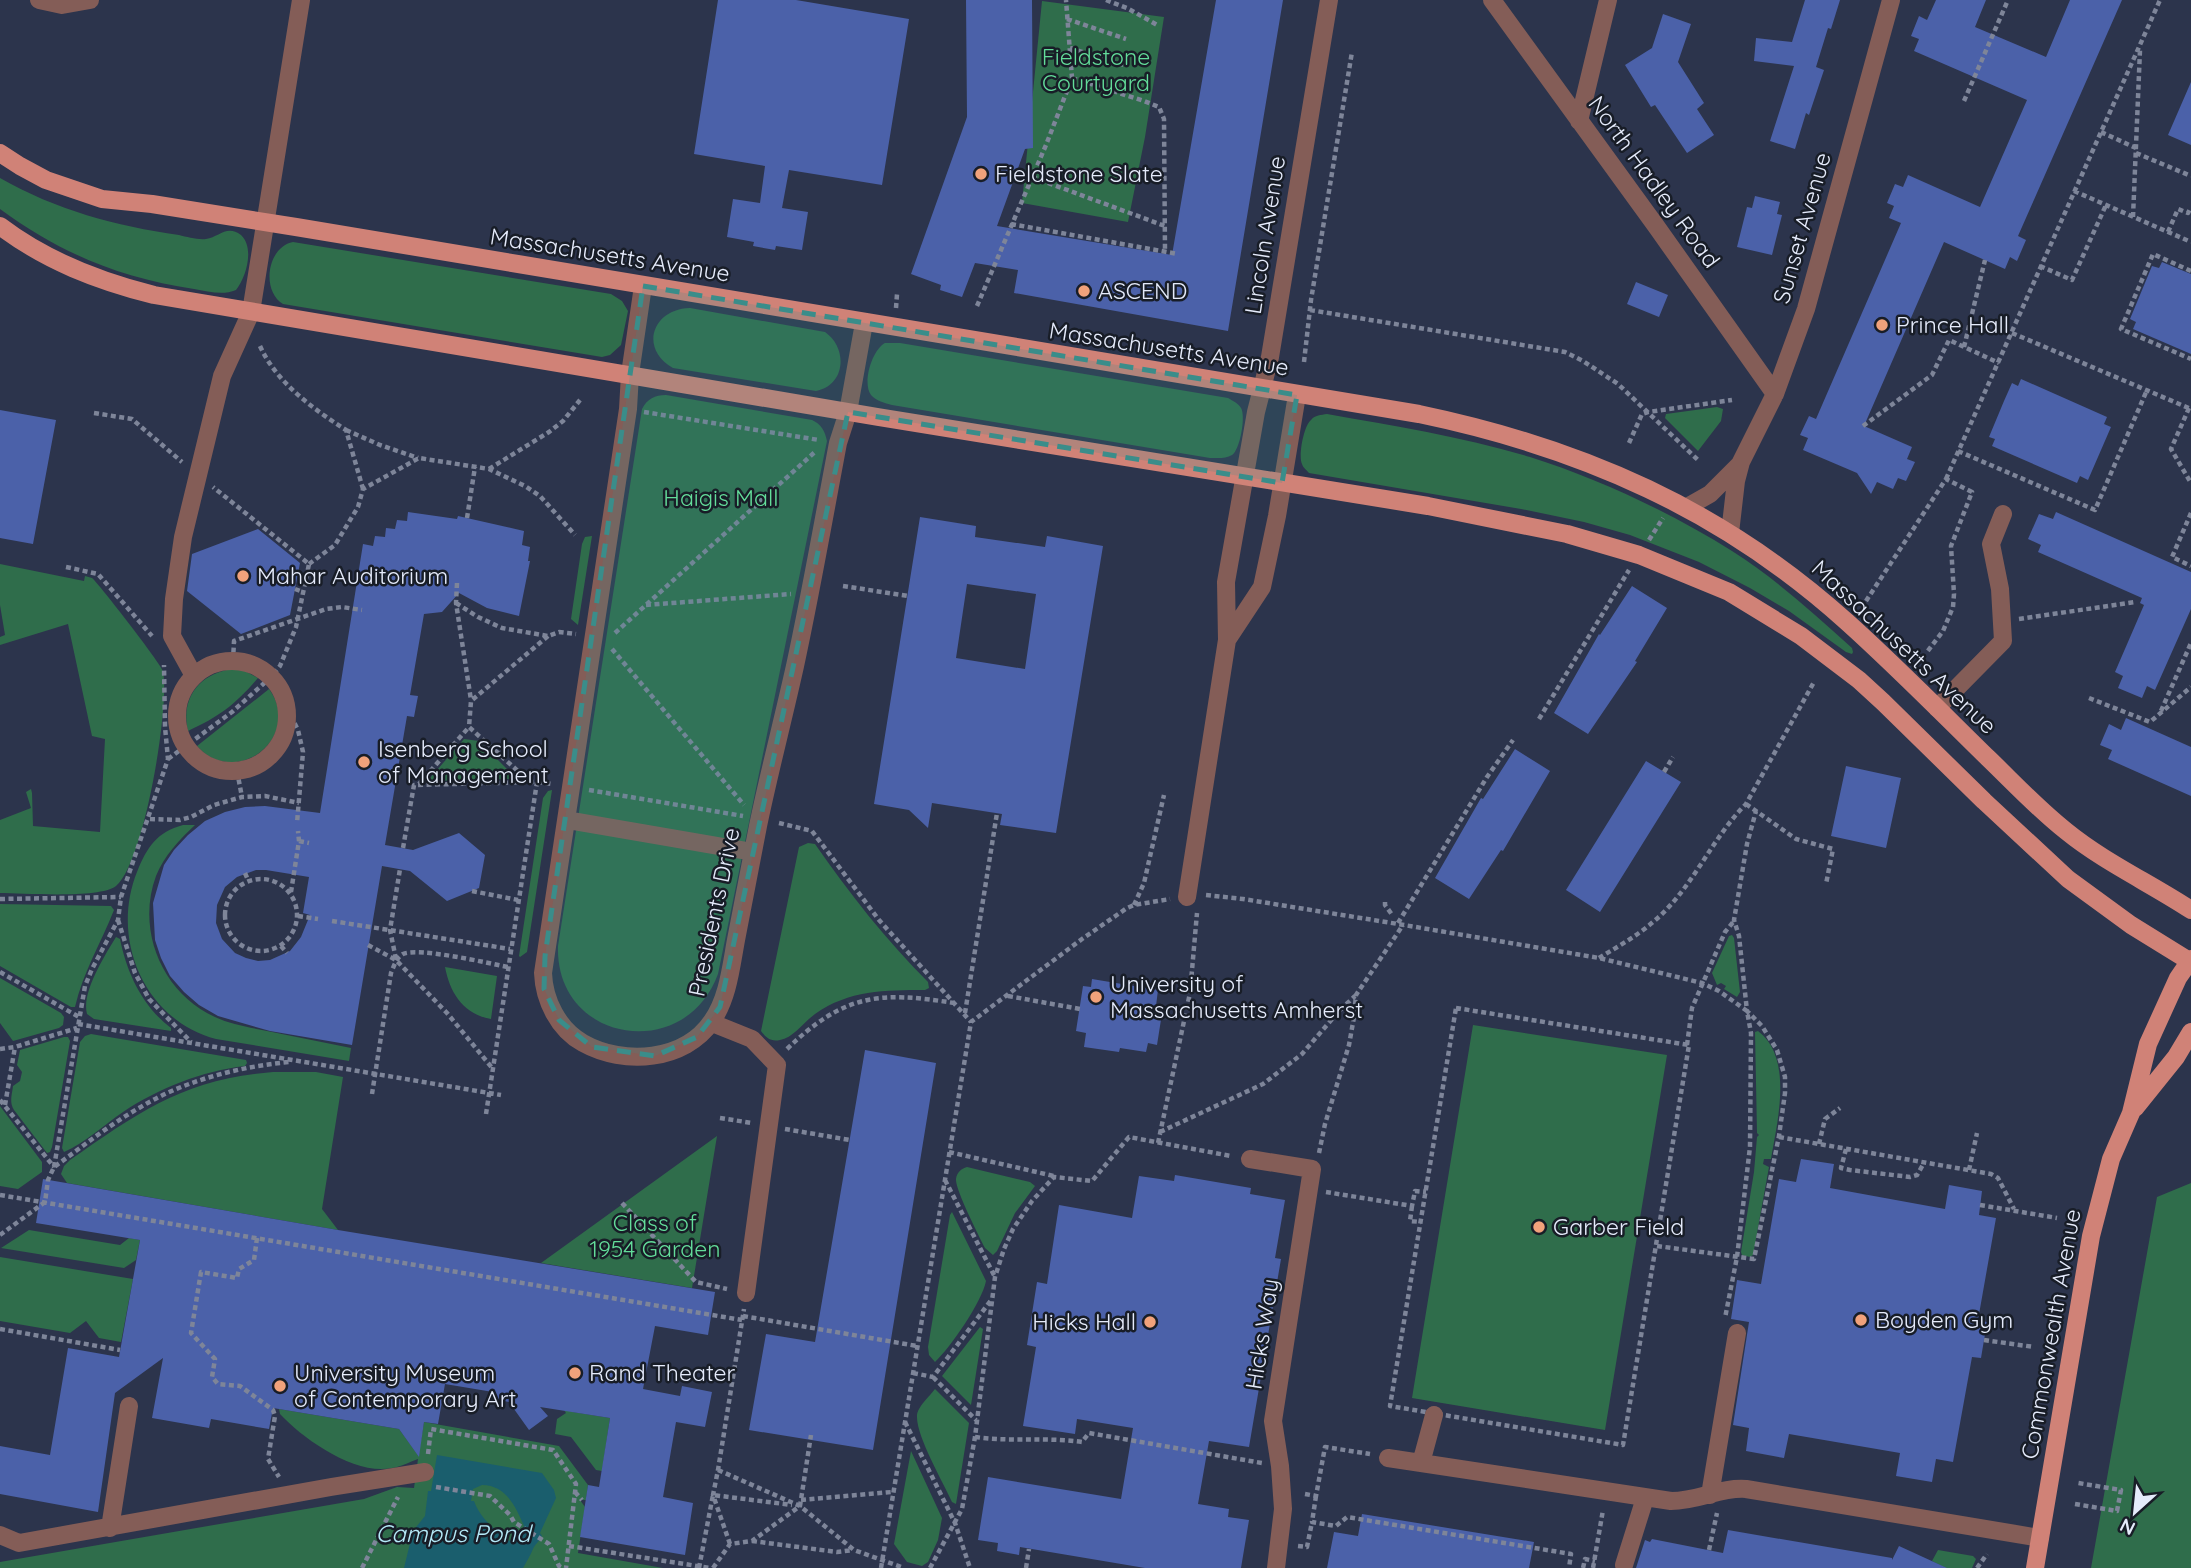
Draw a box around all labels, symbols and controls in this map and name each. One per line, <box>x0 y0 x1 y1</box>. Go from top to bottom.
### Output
park label: Fieldstone Courtyard <box>1042 42 1150 97</box>
street label: North Hadley Road <box>1582 90 1727 273</box>
street label: Sunset Avenue <box>1766 149 1837 307</box>
street label: Lincoln Avenue <box>1238 154 1291 316</box>
place label: Fieldstone Slate <box>995 159 1163 188</box>
marker: Fieldstone Slate <box>973 166 989 182</box>
street label: Massachusetts Avenue <box>488 221 732 288</box>
place label: ASCEND <box>1098 276 1187 305</box>
marker: ASCEND <box>1076 283 1092 299</box>
place label: Prince Hall <box>1896 310 2009 339</box>
street label: Massachusetts Avenue <box>1047 315 1291 382</box>
marker: Prince Hall <box>1874 317 1890 333</box>
park label: Haigis Mall <box>663 483 779 512</box>
street label: Massachusetts Avenue <box>1806 553 2003 740</box>
place label: Mahar Auditorium <box>257 561 448 590</box>
marker: Mahar Auditorium <box>235 568 251 584</box>
place label: Isenberg School of Management <box>378 734 549 789</box>
marker: Isenberg School of Management <box>356 754 372 770</box>
street label: Presidents Drive <box>681 825 746 999</box>
place label: University of Massachusetts Amherst <box>1110 969 1363 1024</box>
marker: University of Massachusetts Amherst <box>1088 989 1104 1005</box>
street label: Commonwealth Avenue <box>2014 1207 2087 1461</box>
park label: Class of 1954 Garden <box>589 1208 721 1263</box>
place label: Garber Field <box>1553 1212 1684 1241</box>
marker: Garber Field <box>1531 1219 1547 1235</box>
street label: Hicks Way <box>1238 1277 1285 1391</box>
place label: Boyden Gym <box>1875 1305 2013 1334</box>
place label: Hicks Hall <box>1032 1307 1136 1336</box>
marker: Boyden Gym <box>1853 1312 1869 1328</box>
marker: Hicks Hall <box>1142 1314 1158 1330</box>
place label: University Museum of Contemporary Art <box>294 1358 517 1413</box>
place label: Rand Theater <box>589 1358 736 1387</box>
marker: Rand Theater <box>567 1365 583 1381</box>
marker: University Museum of Contemporary Art <box>272 1378 288 1394</box>
north arrow <box>2100 1477 2170 1547</box>
text: N <box>2116 1513 2139 1541</box>
water label: Campus Pond <box>375 1518 534 1548</box>

